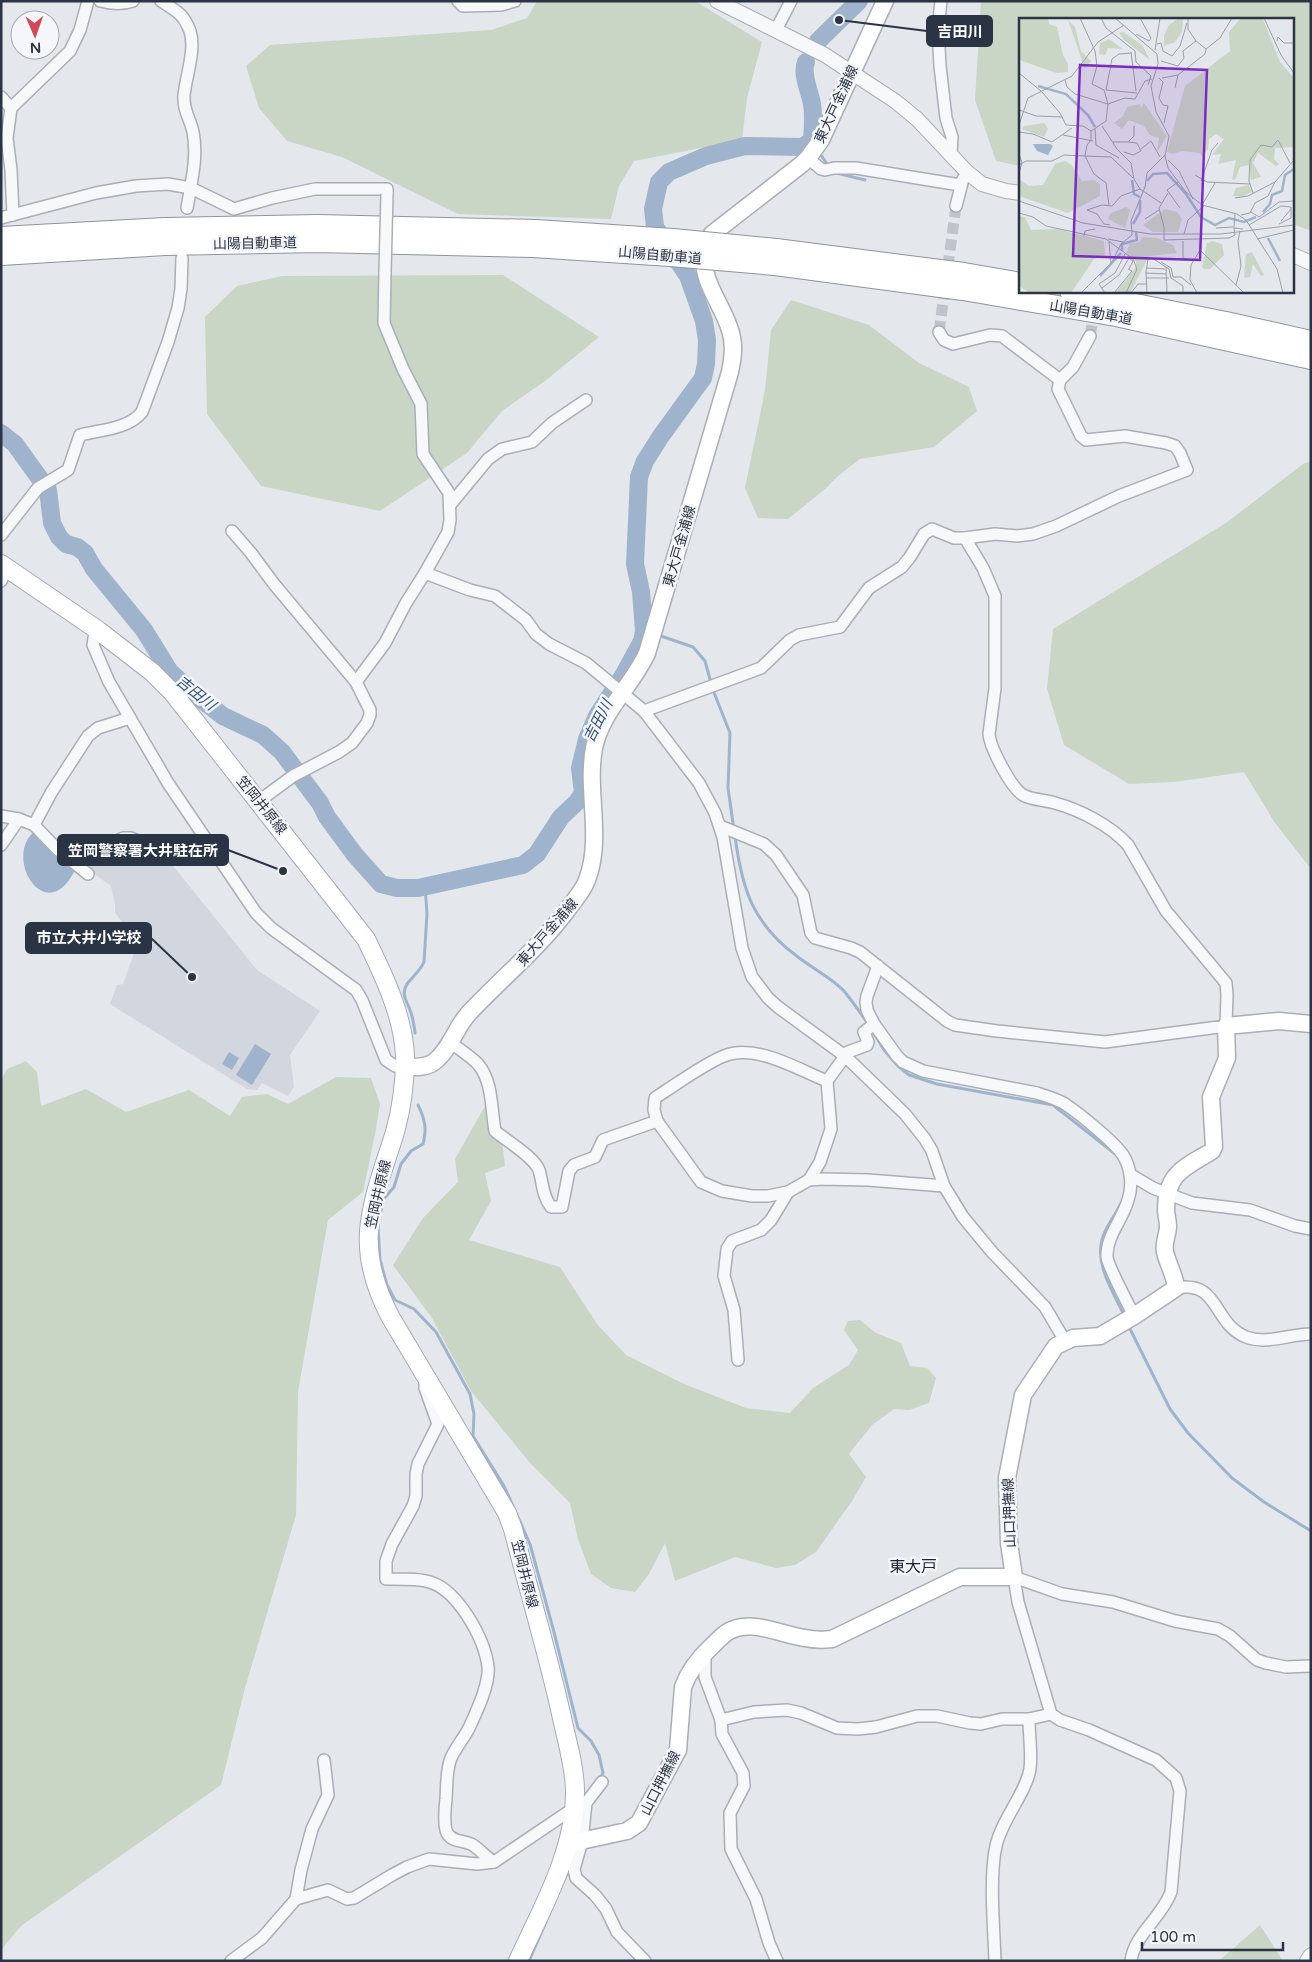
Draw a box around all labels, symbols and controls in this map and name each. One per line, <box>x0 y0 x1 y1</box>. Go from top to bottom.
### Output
north arrow <box>10 10 60 60</box>
callout: 吉田川 <box>927 16 992 46</box>
inset map <box>1019 18 1294 292</box>
text: 吉田川 <box>937 23 983 41</box>
text: N <box>30 39 41 56</box>
street label: 東大戸金浦線 <box>811 63 862 146</box>
street label: 山陽自動車道 <box>213 234 297 253</box>
street label: 山陽自動車道 <box>617 243 703 268</box>
street label: 山陽自動車道 <box>1048 297 1134 328</box>
street label: 東大戸金浦線 <box>660 503 699 589</box>
water label: 吉田川 <box>173 672 221 715</box>
water label: 吉田川 <box>580 695 617 745</box>
street label: 笠岡井原線 <box>233 773 290 838</box>
callout: 笠岡警察署大井駐在所 <box>58 835 228 865</box>
text: 笠岡警察署大井駐在所 <box>68 842 218 860</box>
street label: 東大戸金浦線 <box>513 895 581 970</box>
callout: 市立大井小学校 <box>26 923 151 953</box>
text: 市立大井小学校 <box>36 929 142 947</box>
street label: 笠岡井原線 <box>362 1158 395 1230</box>
street label: 山口押撫線 <box>1000 1478 1019 1548</box>
street label: 笠岡井原線 <box>508 1538 541 1610</box>
district label: 東大戸 <box>889 1557 937 1577</box>
street label: 山口押撫線 <box>637 1748 684 1818</box>
scale bar <box>1142 1920 1283 1952</box>
text: 100 m <box>1150 1928 1196 1946</box>

